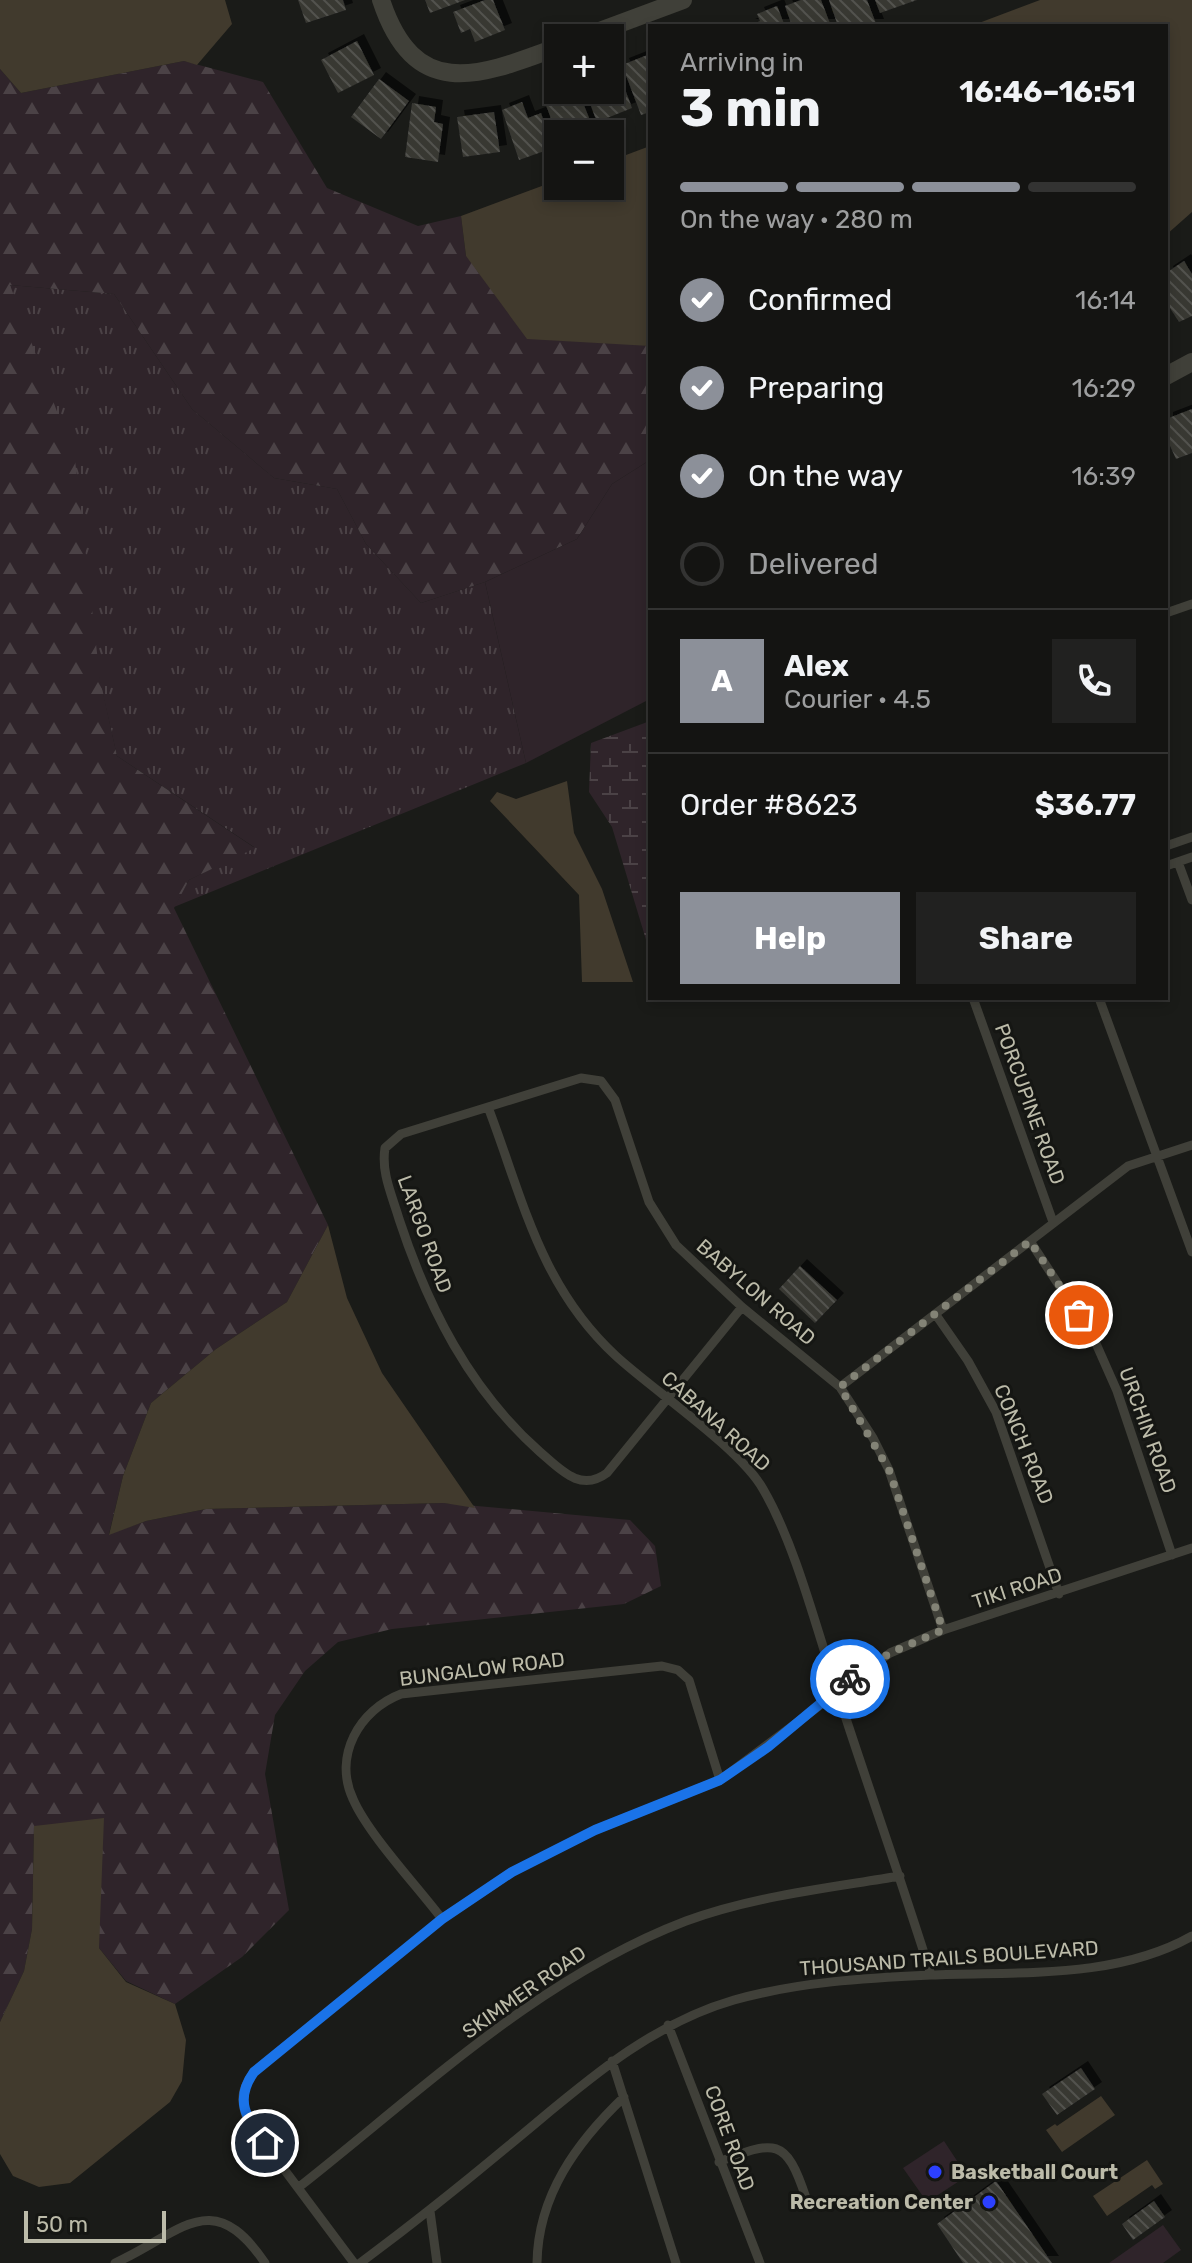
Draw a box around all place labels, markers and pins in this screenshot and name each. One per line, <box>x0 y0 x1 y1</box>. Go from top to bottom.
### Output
pin <box>1045 1281 1113 1349</box>
pin <box>231 2109 299 2177</box>
place label: Basketball Court <box>951 2160 1118 2184</box>
marker: Basketball Court <box>926 2163 944 2181</box>
place label: Recreation Center <box>790 2190 973 2214</box>
marker: Recreation Center <box>980 2193 998 2211</box>

